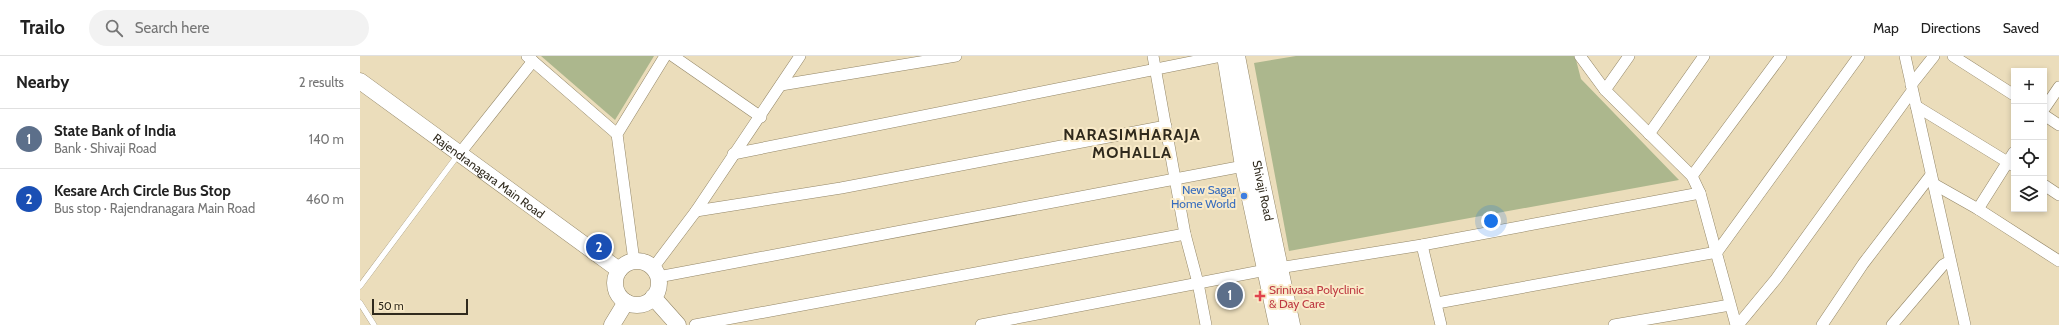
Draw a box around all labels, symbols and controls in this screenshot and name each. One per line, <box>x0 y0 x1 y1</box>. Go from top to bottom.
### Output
search box <box>89 10 369 46</box>
text: Trailo <box>20 16 65 39</box>
icon: search <box>103 17 125 39</box>
text: Search here <box>135 19 209 37</box>
text: Map <box>1873 19 1899 37</box>
text: Directions <box>1921 19 1981 37</box>
text: Saved <box>2003 19 2039 37</box>
map controls <box>2011 68 2047 212</box>
button: + <box>2011 68 2047 104</box>
text: Nearby <box>16 72 69 92</box>
text: 2 results <box>299 74 344 90</box>
button: − <box>2011 104 2047 140</box>
text: State Bank of India <box>54 122 176 140</box>
district label: NARASIMHARAJA MOHALLA <box>1063 125 1201 162</box>
street label: Rajendranagara Main Road <box>431 130 548 221</box>
text: 1 <box>27 131 31 147</box>
text: 140 m <box>309 131 344 147</box>
text: Bank · Shivaji Road <box>54 140 157 156</box>
button: locate <box>2011 140 2047 176</box>
street label: Shivaji Road <box>1250 159 1277 222</box>
button: layers <box>2011 176 2047 212</box>
text: Kesare Arch Circle Bus Stop <box>54 182 231 200</box>
place label: New Sagar Home World <box>1171 182 1236 211</box>
text: 2 <box>26 191 32 207</box>
text: 460 m <box>306 191 344 207</box>
marker: New Sagar Home World <box>1239 191 1249 201</box>
text: Bus stop · Rajendranagara Main Road <box>54 200 255 216</box>
your location <box>1481 211 1501 231</box>
pin: 2 <box>586 232 612 262</box>
pin: 1 <box>1217 280 1243 310</box>
place label: Srinivasa Polyclinic & Day Care <box>1269 282 1365 311</box>
marker: Srinivasa Polyclinic & Day Care <box>1254 290 1266 302</box>
scale bar <box>372 297 468 316</box>
text: 50 m <box>378 299 404 313</box>

